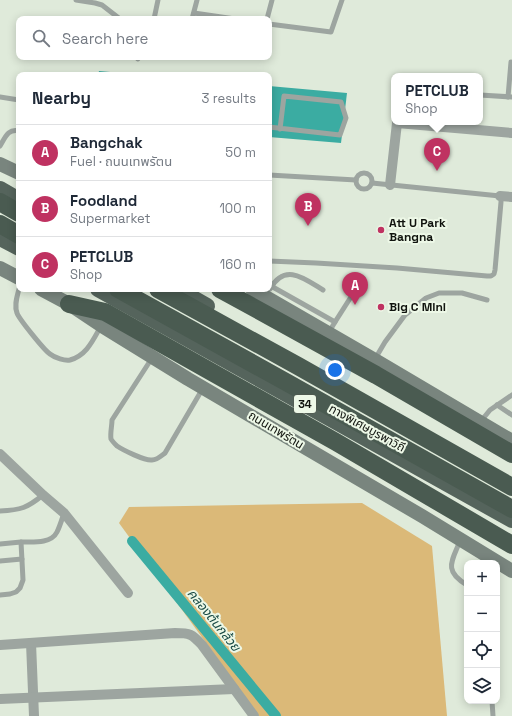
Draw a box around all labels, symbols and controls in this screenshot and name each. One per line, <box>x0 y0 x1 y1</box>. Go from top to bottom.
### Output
search box <box>16 16 272 60</box>
icon: search <box>30 27 52 49</box>
text: Search here <box>62 29 148 48</box>
popup <box>391 73 483 125</box>
text: PETCLUB <box>405 81 469 100</box>
text: Nearby <box>32 87 91 109</box>
text: 3 results <box>202 90 256 107</box>
text: Shop <box>405 100 438 117</box>
text: Bangchak <box>70 133 143 152</box>
pin: C <box>424 138 450 171</box>
text: A <box>41 144 49 161</box>
text: 50 m <box>225 144 256 161</box>
text: Fuel · ถนนเทพรัตน <box>70 153 172 170</box>
text: Foodland <box>70 191 137 210</box>
pin: B <box>295 193 321 226</box>
text: B <box>41 200 49 217</box>
text: 100 m <box>219 200 256 217</box>
text: Supermarket <box>70 210 151 227</box>
place label: Att U Park Bangna <box>389 215 446 245</box>
marker: Att U Park Bangna <box>376 225 386 235</box>
text: PETCLUB <box>70 247 133 266</box>
text: C <box>41 256 49 273</box>
text: 160 m <box>220 256 256 273</box>
text: Shop <box>70 266 102 283</box>
pin: A <box>342 272 368 305</box>
place label: Big C Mini <box>389 299 446 315</box>
marker: Big C Mini <box>376 302 386 312</box>
your location <box>325 360 345 380</box>
road number: 34 <box>294 395 316 413</box>
street label: ทางพิเศษบูรพาวิถี <box>326 400 408 456</box>
street label: ถนนเทพรัตน <box>245 407 307 453</box>
map controls <box>464 560 500 704</box>
button: + <box>464 560 500 596</box>
water label: คลองต้นกล้วย <box>184 585 245 656</box>
button: − <box>464 596 500 632</box>
button: locate <box>464 632 500 668</box>
button: layers <box>464 668 500 704</box>

